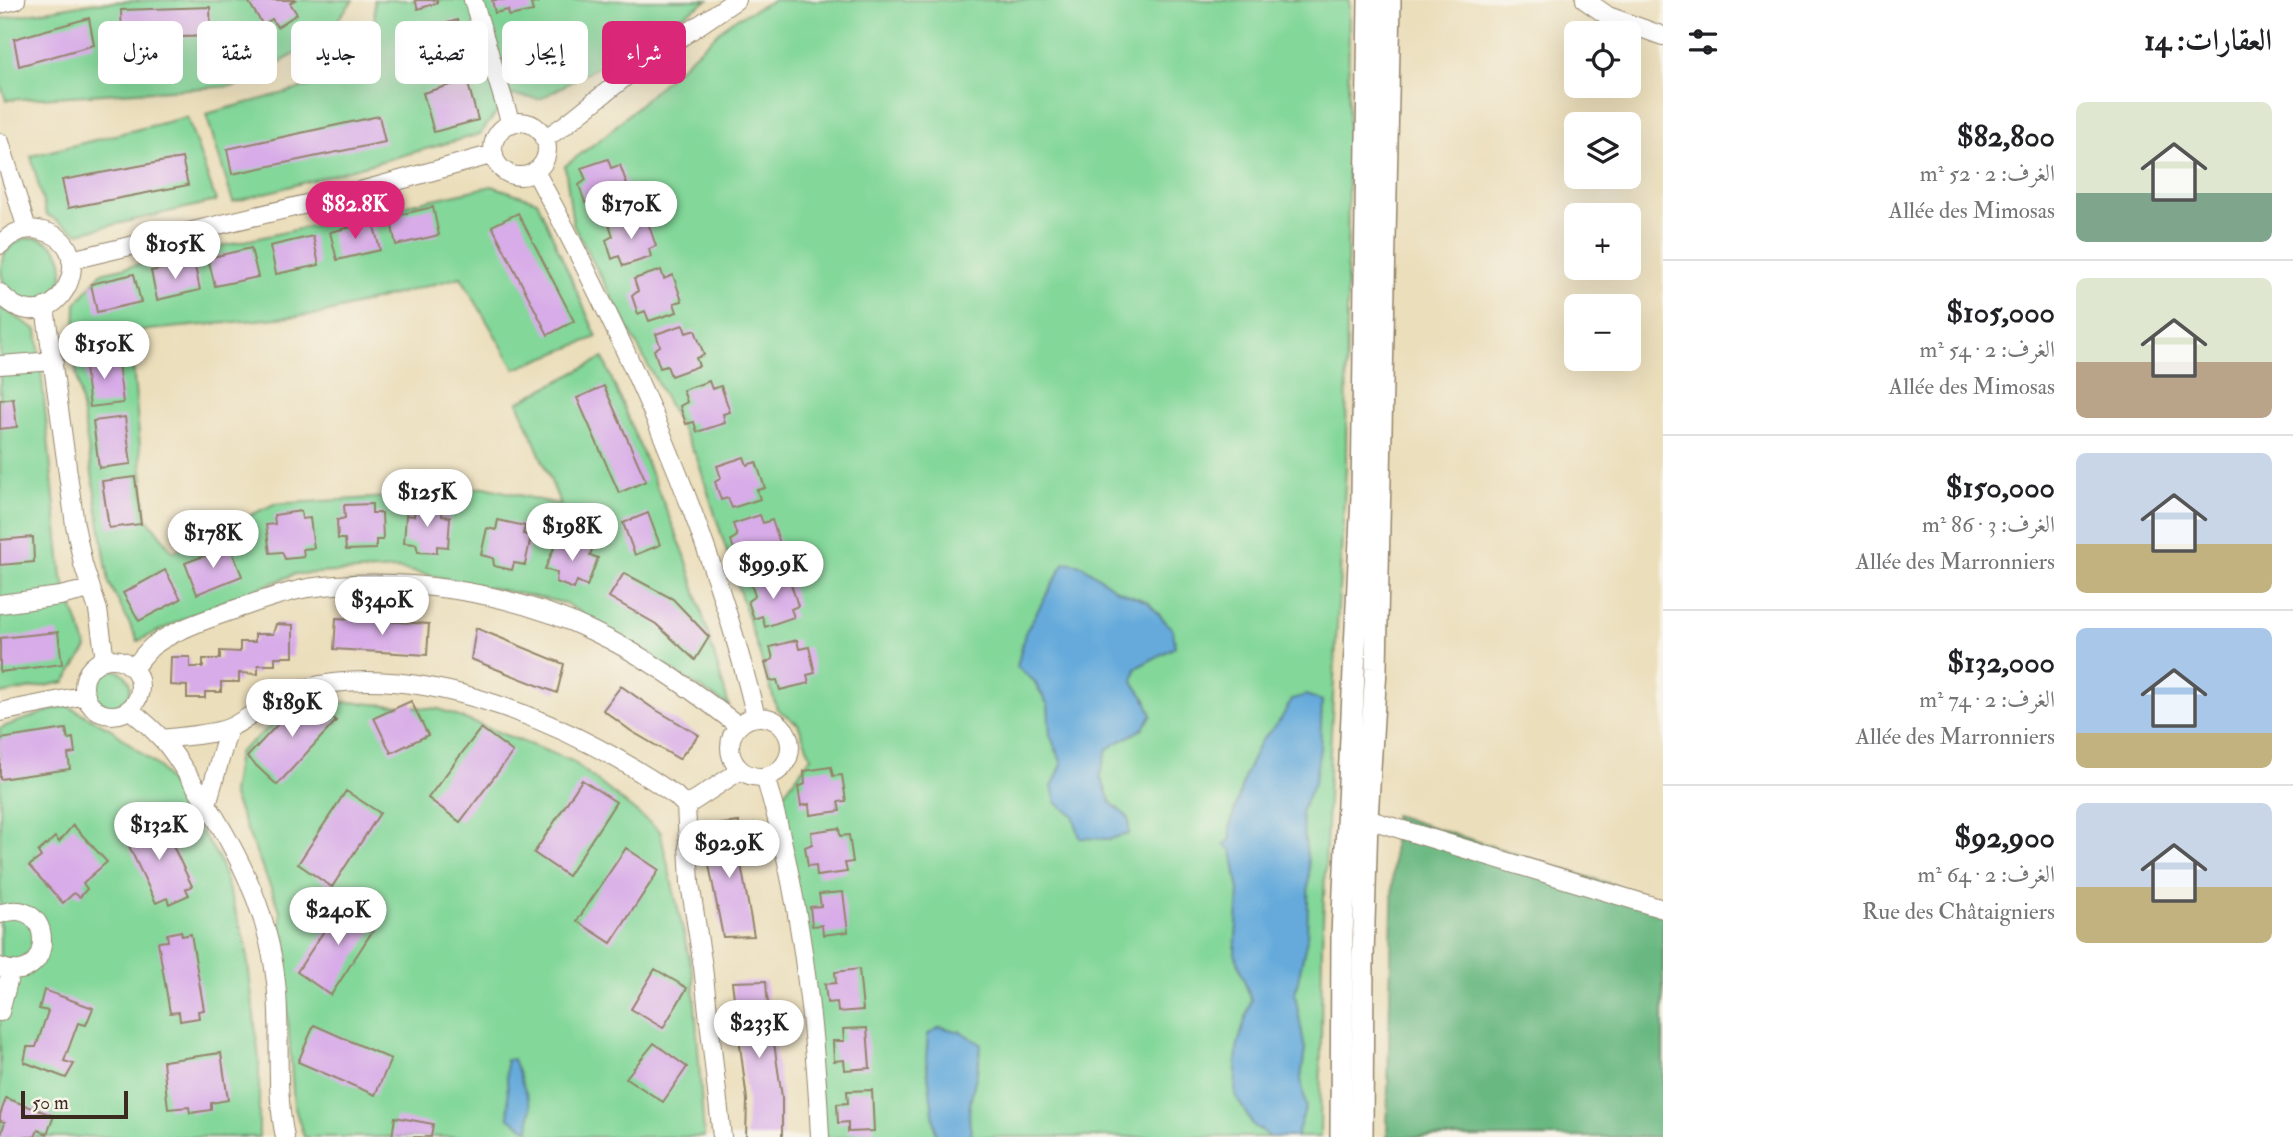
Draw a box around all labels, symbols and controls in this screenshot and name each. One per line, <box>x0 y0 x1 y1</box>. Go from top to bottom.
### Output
chip: منزل <box>98 21 183 84</box>
chip: شقة <box>197 21 277 84</box>
chip: جديد <box>291 21 381 84</box>
chip: تصفية <box>395 21 488 84</box>
chip: إيجار <box>502 21 588 84</box>
chip: شراء <box>602 21 686 84</box>
map controls <box>1564 21 1641 371</box>
button: locate <box>1564 21 1641 98</box>
text: العقارات: 14 <box>2144 22 2272 59</box>
icon: filters <box>1684 23 1722 61</box>
button: layers <box>1564 112 1641 189</box>
text: $82,800 <box>1957 118 2055 155</box>
icon: home <box>2132 130 2216 214</box>
text: الغرف: 2 · 52 m² <box>1920 159 2055 188</box>
pin: $82.8K <box>298 182 412 241</box>
pin: $170K <box>582 182 680 241</box>
text: $82.8K <box>322 189 388 218</box>
text: $170K <box>601 189 661 218</box>
text: Allée des Mimosas <box>1889 196 2055 225</box>
button: + <box>1564 203 1641 280</box>
pin: $105K <box>126 222 224 281</box>
text: $105K <box>145 229 205 258</box>
button: − <box>1564 294 1641 371</box>
text: $105,000 <box>1946 294 2055 331</box>
icon: home <box>2132 306 2216 390</box>
pin: $150K <box>55 322 153 381</box>
text: $150K <box>75 329 133 358</box>
text: الغرف: 2 · 54 m² <box>1920 335 2055 364</box>
text: Allée des Mimosas <box>1889 372 2055 401</box>
text: $150,000 <box>1946 469 2055 506</box>
pin: $125K <box>378 470 476 529</box>
text: $125K <box>397 477 457 506</box>
icon: home <box>2132 481 2216 565</box>
pin: $198K <box>523 504 621 563</box>
pin: $178K <box>164 510 262 570</box>
text: الغرف: 3 · 86 m² <box>1922 510 2055 539</box>
text: $198K <box>542 511 602 540</box>
text: $178K <box>184 518 242 547</box>
pin: $99.9K <box>716 542 830 601</box>
text: Allée des Marronniers <box>1855 547 2055 576</box>
text: $99.9K <box>739 549 807 578</box>
pin: $340K <box>333 578 431 637</box>
text: $340K <box>351 585 413 614</box>
text: $132,000 <box>1947 644 2055 681</box>
icon: home <box>2132 656 2216 740</box>
pin: $189K <box>243 680 341 739</box>
text: الغرف: 2 · 74 m² <box>1919 685 2055 714</box>
text: $189K <box>262 687 322 716</box>
text: Allée des Marronniers <box>1855 722 2055 751</box>
pin: $132K <box>110 802 208 862</box>
text: $132K <box>130 810 188 839</box>
text: $92,900 <box>1954 819 2055 856</box>
pin: $92.9K <box>672 820 786 880</box>
text: $92.9K <box>695 828 763 857</box>
icon: home <box>2132 831 2216 915</box>
text: الغرف: 2 · 64 m² <box>1917 860 2055 889</box>
pin: $240K <box>289 888 387 947</box>
text: $240K <box>306 895 370 924</box>
text: Rue des Châtaigniers <box>1862 897 2055 926</box>
pin: $233K <box>710 1000 808 1060</box>
text: $233K <box>730 1008 788 1037</box>
scale bar <box>21 1088 128 1120</box>
text: 50 m <box>32 1091 69 1115</box>

